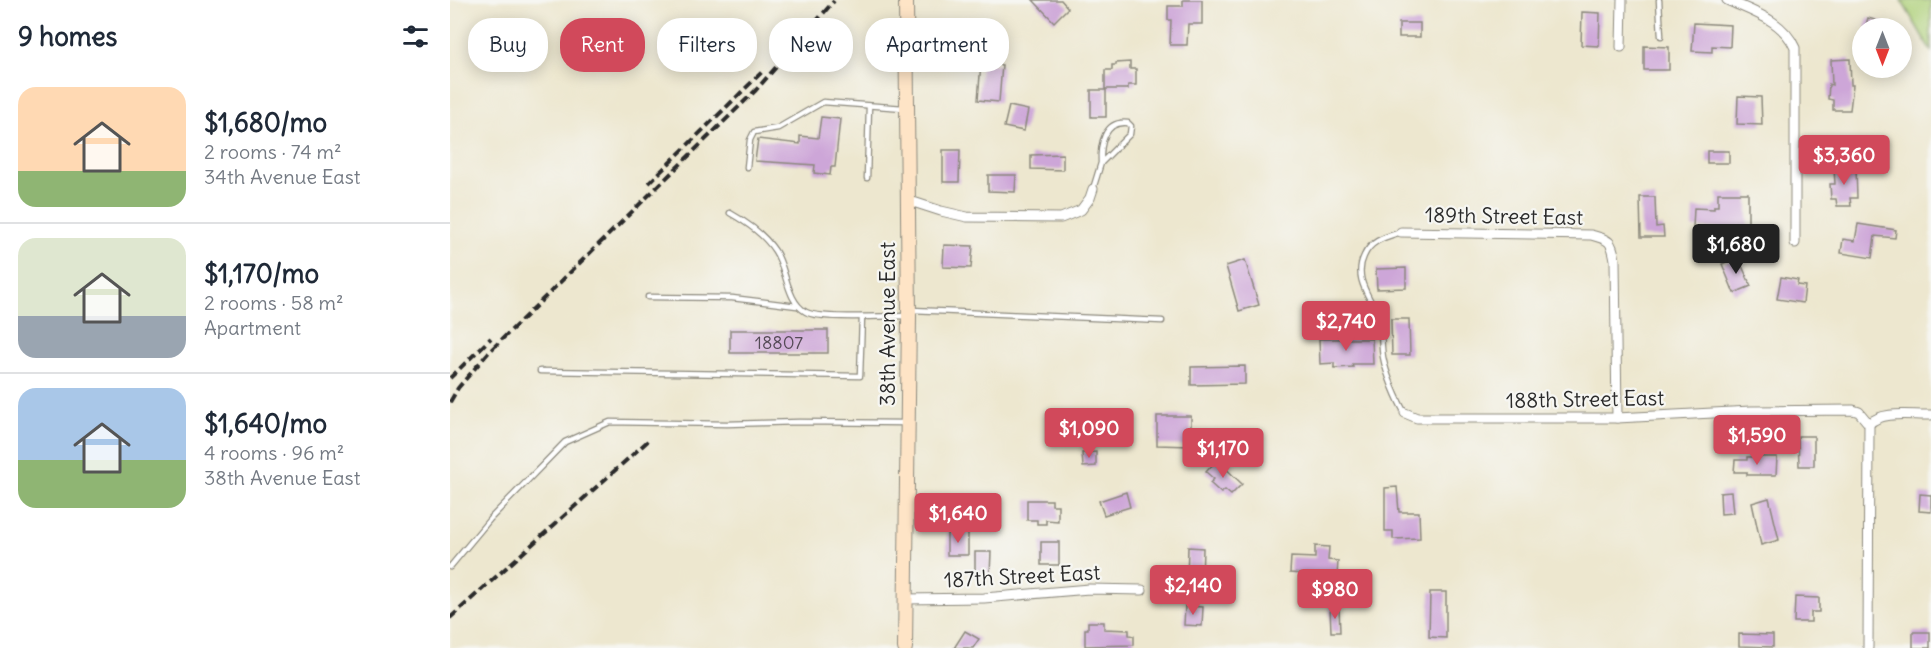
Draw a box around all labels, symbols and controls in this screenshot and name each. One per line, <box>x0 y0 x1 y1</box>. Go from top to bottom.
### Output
chip: Buy <box>468 18 548 72</box>
chip: Rent <box>560 18 645 72</box>
chip: Filters <box>657 18 757 72</box>
chip: New <box>769 18 853 72</box>
chip: Apartment <box>865 18 1009 72</box>
north arrow <box>1852 18 1912 78</box>
map controls <box>1852 18 1912 78</box>
text: 9 homes <box>18 20 117 53</box>
icon: filters <box>399 20 432 53</box>
text: $1,680/mo <box>204 106 327 139</box>
icon: home <box>66 111 138 183</box>
pin: $3,360 <box>1795 135 1893 186</box>
text: 2 rooms · 74 m² <box>204 139 341 164</box>
text: $3,360 <box>1813 142 1875 167</box>
text: 34th Avenue East <box>204 164 360 189</box>
street label: 189th Street East <box>1425 201 1583 231</box>
pin: $1,680 <box>1687 224 1785 275</box>
text: $1,680 <box>1706 231 1766 256</box>
street label: 38th Avenue East <box>874 242 901 406</box>
text: $1,170/mo <box>204 257 319 290</box>
icon: home <box>66 262 138 334</box>
text: 2 rooms · 58 m² <box>204 290 344 315</box>
pin: $2,740 <box>1297 301 1395 352</box>
text: $2,740 <box>1316 308 1376 333</box>
text: Apartment <box>204 315 301 340</box>
house number: 18807 <box>755 331 803 354</box>
street label: 188th Street East <box>1506 384 1664 414</box>
text: $1,640/mo <box>204 407 327 440</box>
pin: $1,090 <box>1040 408 1138 459</box>
icon: home <box>66 412 138 484</box>
text: $1,090 <box>1059 415 1119 440</box>
pin: $1,590 <box>1708 415 1806 466</box>
text: $1,590 <box>1727 422 1787 447</box>
pin: $1,170 <box>1174 428 1272 479</box>
text: $1,170 <box>1197 435 1249 460</box>
text: 4 rooms · 96 m² <box>204 440 344 465</box>
text: 38th Avenue East <box>204 465 360 490</box>
pin: $1,640 <box>909 493 1007 544</box>
text: $1,640 <box>928 500 988 525</box>
street label: 187th Street East <box>943 558 1101 594</box>
pin: $2,140 <box>1144 565 1242 616</box>
pin: $980 <box>1299 569 1371 620</box>
text: $2,140 <box>1164 572 1222 597</box>
text: $980 <box>1311 576 1359 601</box>

